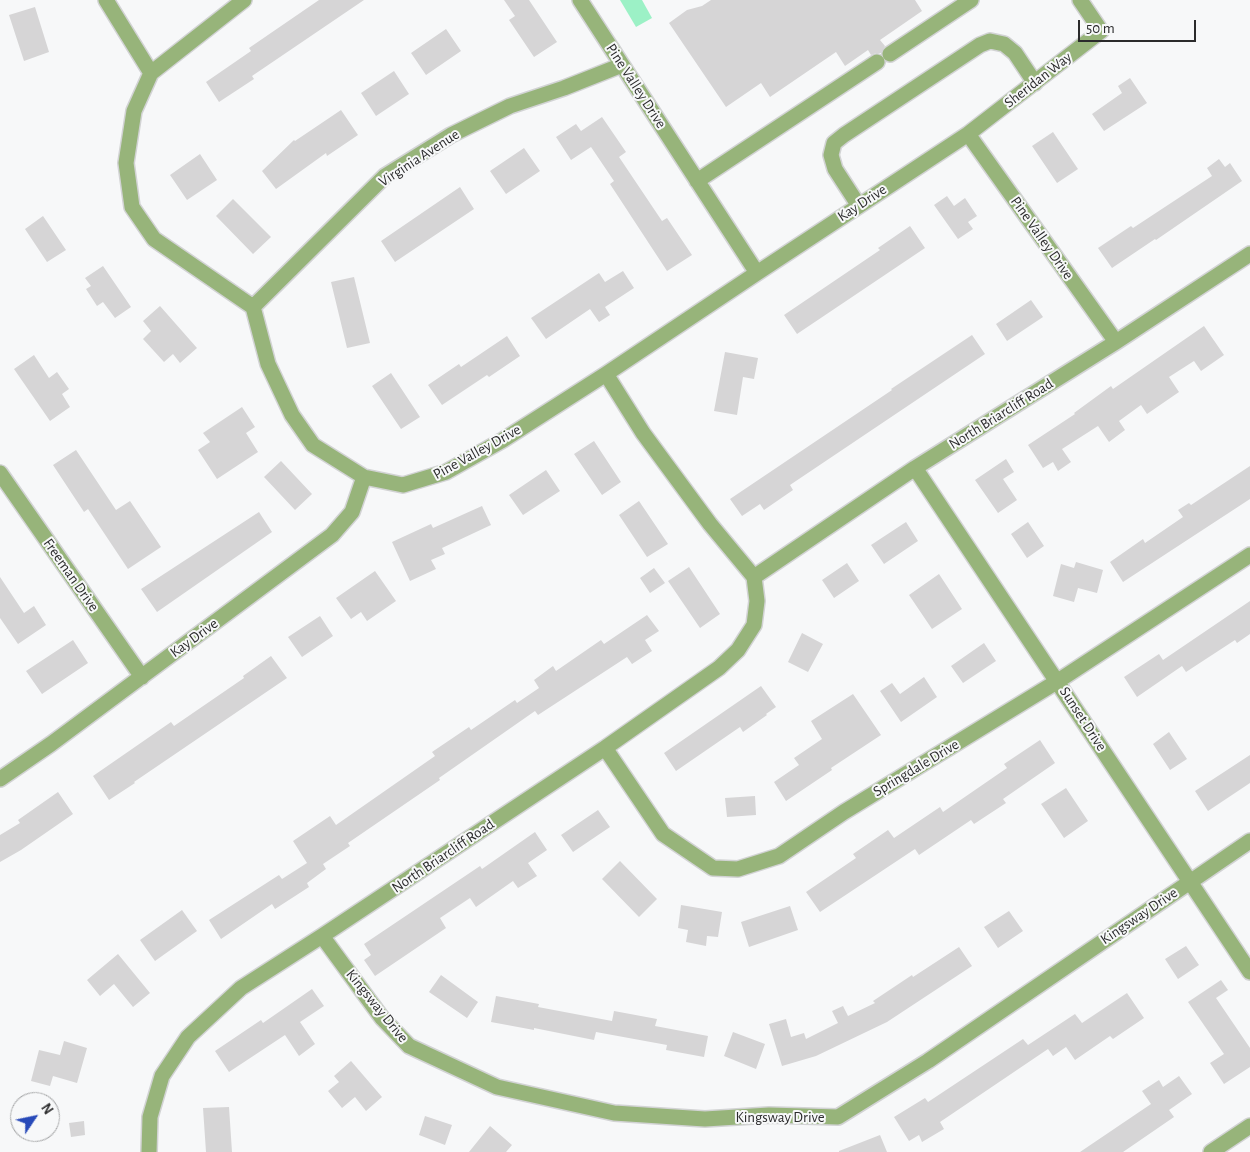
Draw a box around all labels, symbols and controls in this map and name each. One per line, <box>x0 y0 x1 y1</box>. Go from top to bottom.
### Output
scale bar <box>1080 10 1198 42</box>
text: 50 m <box>1086 21 1115 36</box>
street label: Pine Valley Drive <box>602 40 670 132</box>
street label: Sheridan Way <box>1001 48 1075 112</box>
street label: Virginia Avenue <box>375 125 463 191</box>
street label: Kay Drive <box>834 181 890 225</box>
street label: Pine Valley Drive <box>1007 193 1077 283</box>
street label: North Briarcliff Road <box>946 375 1056 453</box>
street label: Pine Valley Drive <box>430 420 524 484</box>
street label: Freeman Drive <box>39 535 103 615</box>
street label: Kay Drive <box>167 615 221 661</box>
street label: Sunset Drive <box>1056 683 1110 755</box>
street label: Springdale Drive <box>870 735 962 801</box>
street label: North Briarcliff Road <box>388 815 498 897</box>
street label: Kingsway Drive <box>1097 884 1181 948</box>
street label: Kingsway Drive <box>342 966 412 1046</box>
north arrow <box>10 1092 60 1142</box>
text: N <box>38 1101 55 1117</box>
street label: Kingsway Drive <box>735 1108 825 1126</box>

